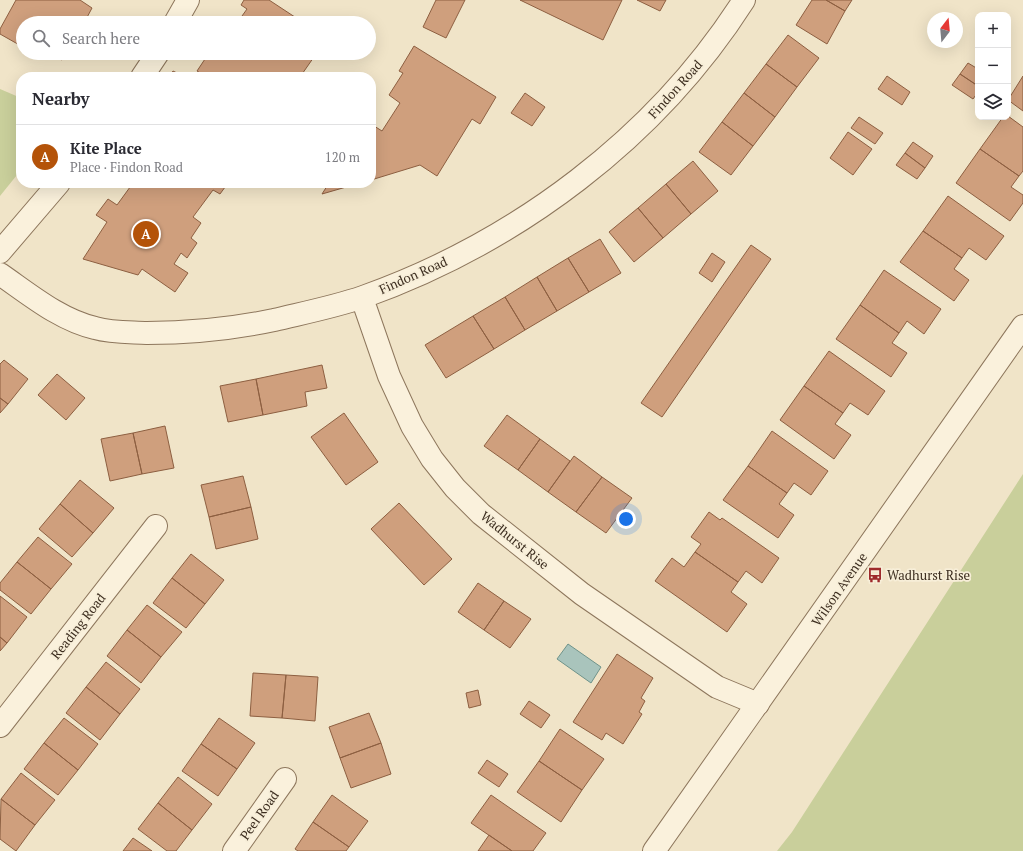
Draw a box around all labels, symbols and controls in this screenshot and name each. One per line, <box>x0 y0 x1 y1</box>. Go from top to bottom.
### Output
north arrow <box>927 12 963 48</box>
map controls <box>975 12 1011 120</box>
button: + <box>975 12 1011 48</box>
search box <box>16 16 376 60</box>
icon: search <box>30 27 52 49</box>
text: Search here <box>62 28 140 48</box>
button: − <box>975 48 1011 84</box>
street label: Findon Road <box>644 56 706 122</box>
button: layers <box>975 84 1011 120</box>
text: Nearby <box>32 87 90 110</box>
text: Kite Place <box>70 138 142 158</box>
text: A <box>40 148 50 166</box>
text: 120 m <box>325 148 360 166</box>
text: Place · Findon Road <box>70 158 183 176</box>
pin: A <box>133 219 159 249</box>
street label: Findon Road <box>376 252 450 298</box>
street label: Wadhurst Rise <box>477 507 553 573</box>
your location <box>616 509 636 529</box>
street label: Wilson Avenue <box>807 549 871 629</box>
bus stop icon: Wadhurst Rise <box>866 566 884 584</box>
place label: Wadhurst Rise <box>887 566 970 584</box>
street label: Reading Road <box>47 589 109 663</box>
street label: Peel Road <box>235 787 283 843</box>

